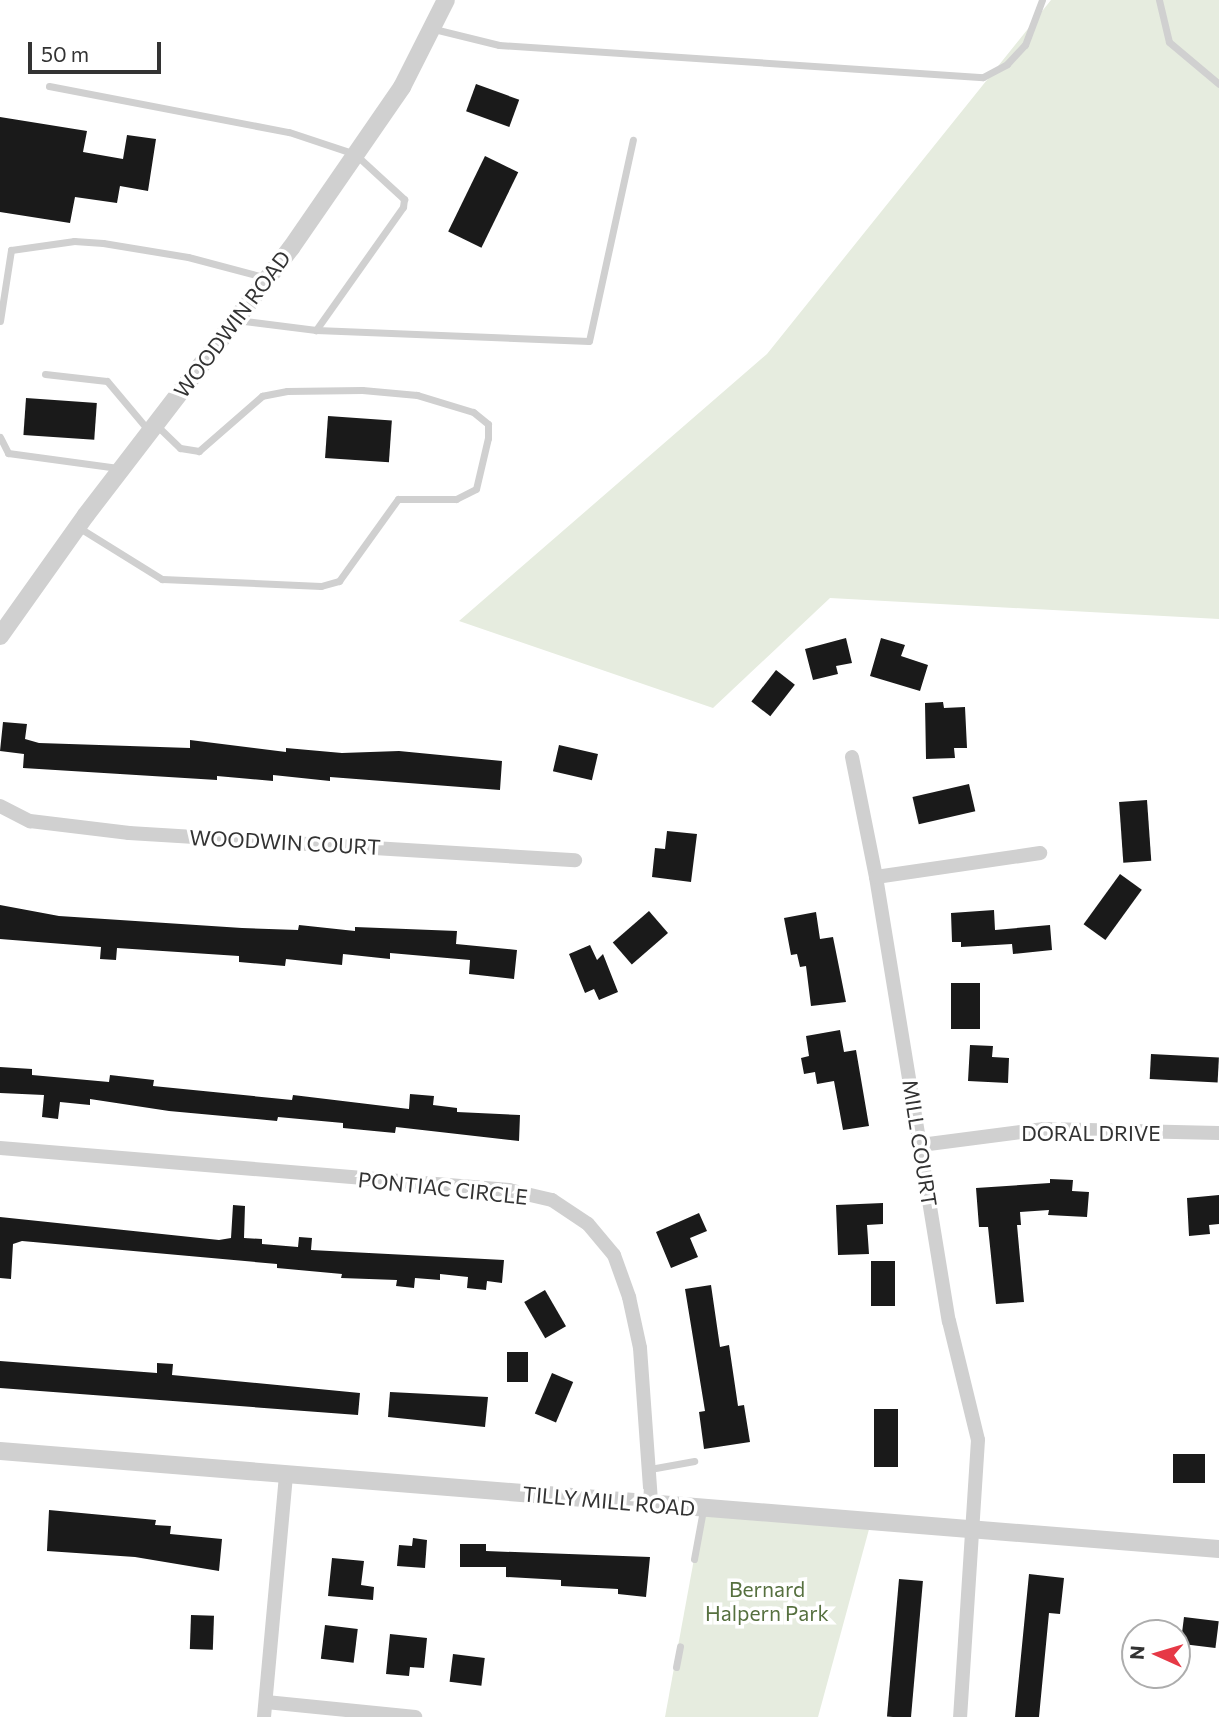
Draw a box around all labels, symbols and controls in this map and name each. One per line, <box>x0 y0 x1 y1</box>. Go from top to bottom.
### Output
scale bar <box>32 28 164 72</box>
text: 50 m <box>41 41 89 66</box>
street label: WOODWIN ROAD <box>168 245 296 403</box>
street label: WOODWIN COURT <box>189 824 381 860</box>
street label: MILL COURT <box>898 1078 942 1208</box>
street label: DORAL DRIVE <box>1021 1120 1161 1146</box>
street label: PONTIAC CIRCLE <box>357 1167 529 1209</box>
street label: TILLY MILL ROAD <box>522 1481 696 1521</box>
park label: Bernard Halpern Park <box>705 1576 829 1626</box>
north arrow <box>1121 1619 1191 1689</box>
text: N <box>1125 1645 1149 1661</box>

